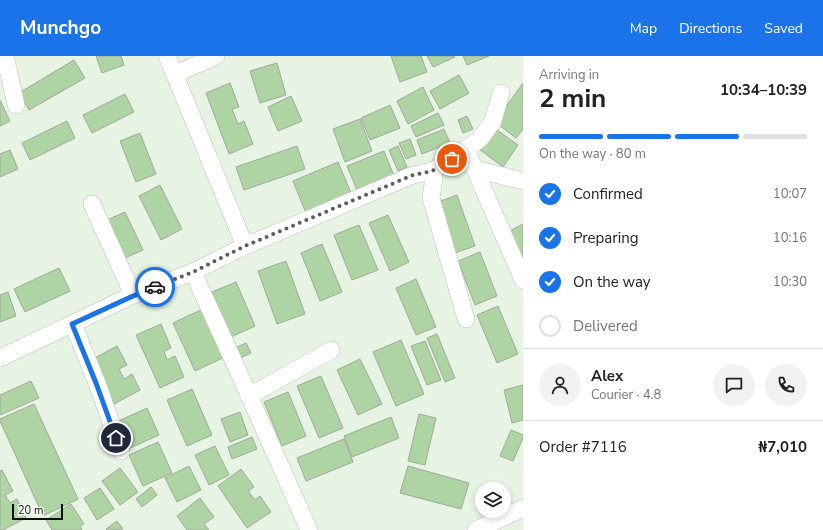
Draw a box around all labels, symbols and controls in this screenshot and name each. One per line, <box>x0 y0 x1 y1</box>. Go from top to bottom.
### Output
text: Munchgo <box>20 15 101 41</box>
text: Map <box>630 19 657 38</box>
text: Directions <box>679 19 742 38</box>
text: Saved <box>764 19 803 38</box>
text: Arriving in <box>539 66 599 84</box>
text: 10:34–10:39 <box>720 80 807 100</box>
text: 2 min <box>539 81 606 116</box>
pin <box>435 142 469 176</box>
text: On the way · 80 m <box>539 145 646 163</box>
icon: bag <box>441 148 463 170</box>
icon: check <box>539 183 561 205</box>
text: Confirmed <box>573 184 643 204</box>
text: 10:07 <box>773 185 807 203</box>
icon: check <box>539 227 561 249</box>
text: Preparing <box>573 228 638 248</box>
text: 10:16 <box>773 229 807 247</box>
courier <box>135 267 175 307</box>
icon: check <box>539 271 561 293</box>
text: On the way <box>573 272 651 292</box>
text: 10:30 <box>773 273 807 291</box>
icon: car <box>144 276 166 298</box>
text: Delivered <box>573 316 638 336</box>
button: person <box>539 364 581 406</box>
button: chat <box>713 364 755 406</box>
button: phone <box>765 364 807 406</box>
text: Alex <box>591 366 623 386</box>
text: Courier · 4.8 <box>591 386 661 404</box>
pin <box>99 421 133 455</box>
icon: home <box>105 427 127 449</box>
text: Order #7116 <box>539 437 627 457</box>
text: ₦7,010 <box>758 437 807 457</box>
map controls <box>475 482 511 518</box>
button: layers <box>475 482 511 518</box>
scale bar <box>12 502 63 521</box>
text: 20 m <box>18 503 43 518</box>

